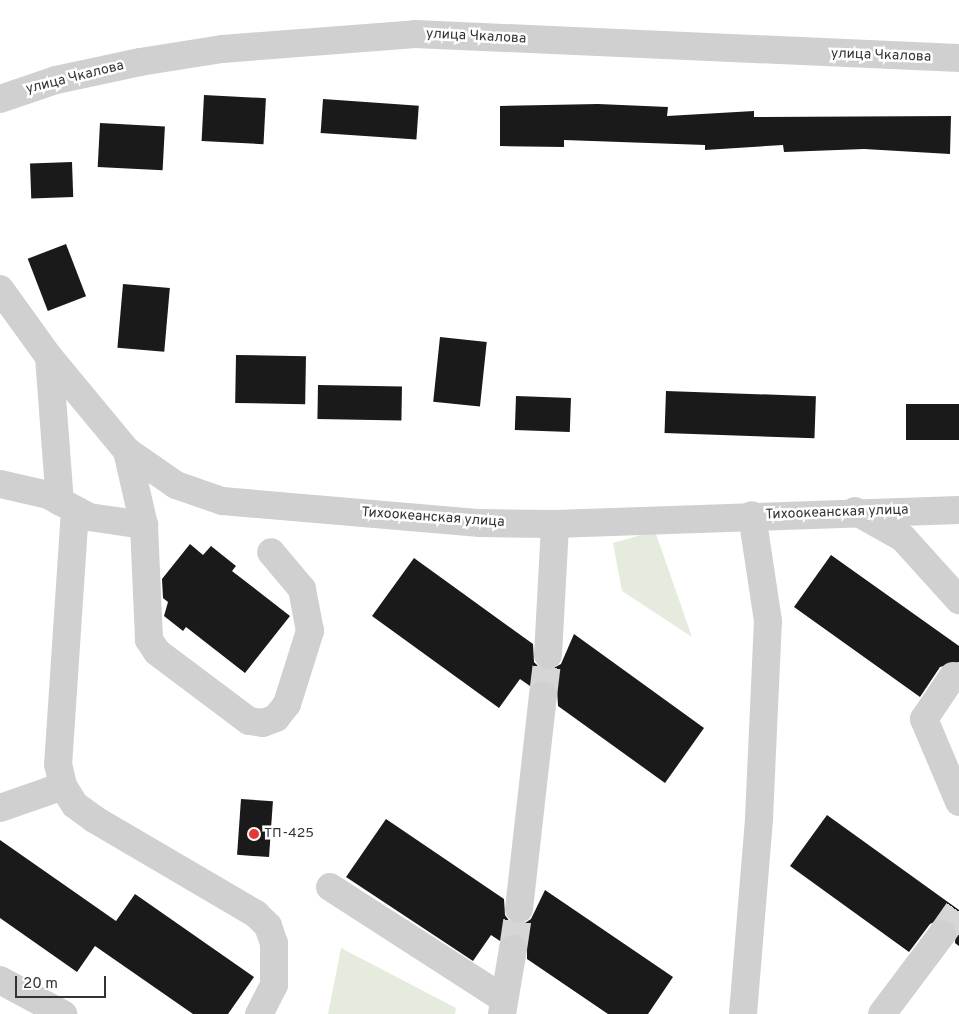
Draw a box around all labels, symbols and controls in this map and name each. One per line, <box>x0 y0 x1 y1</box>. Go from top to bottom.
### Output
street label: улица Чкалова <box>425 26 527 48</box>
street label: улица Чкалова <box>831 46 931 66</box>
street label: улица Чкалова <box>24 58 126 98</box>
street label: Тихоокеанская улица <box>765 502 909 524</box>
street label: Тихоокеанская улица <box>361 505 505 531</box>
place label: ТП-425 <box>264 826 314 842</box>
marker: ТП-425 <box>248 828 260 840</box>
scale bar <box>18 966 109 998</box>
text: 20 m <box>23 975 58 994</box>

